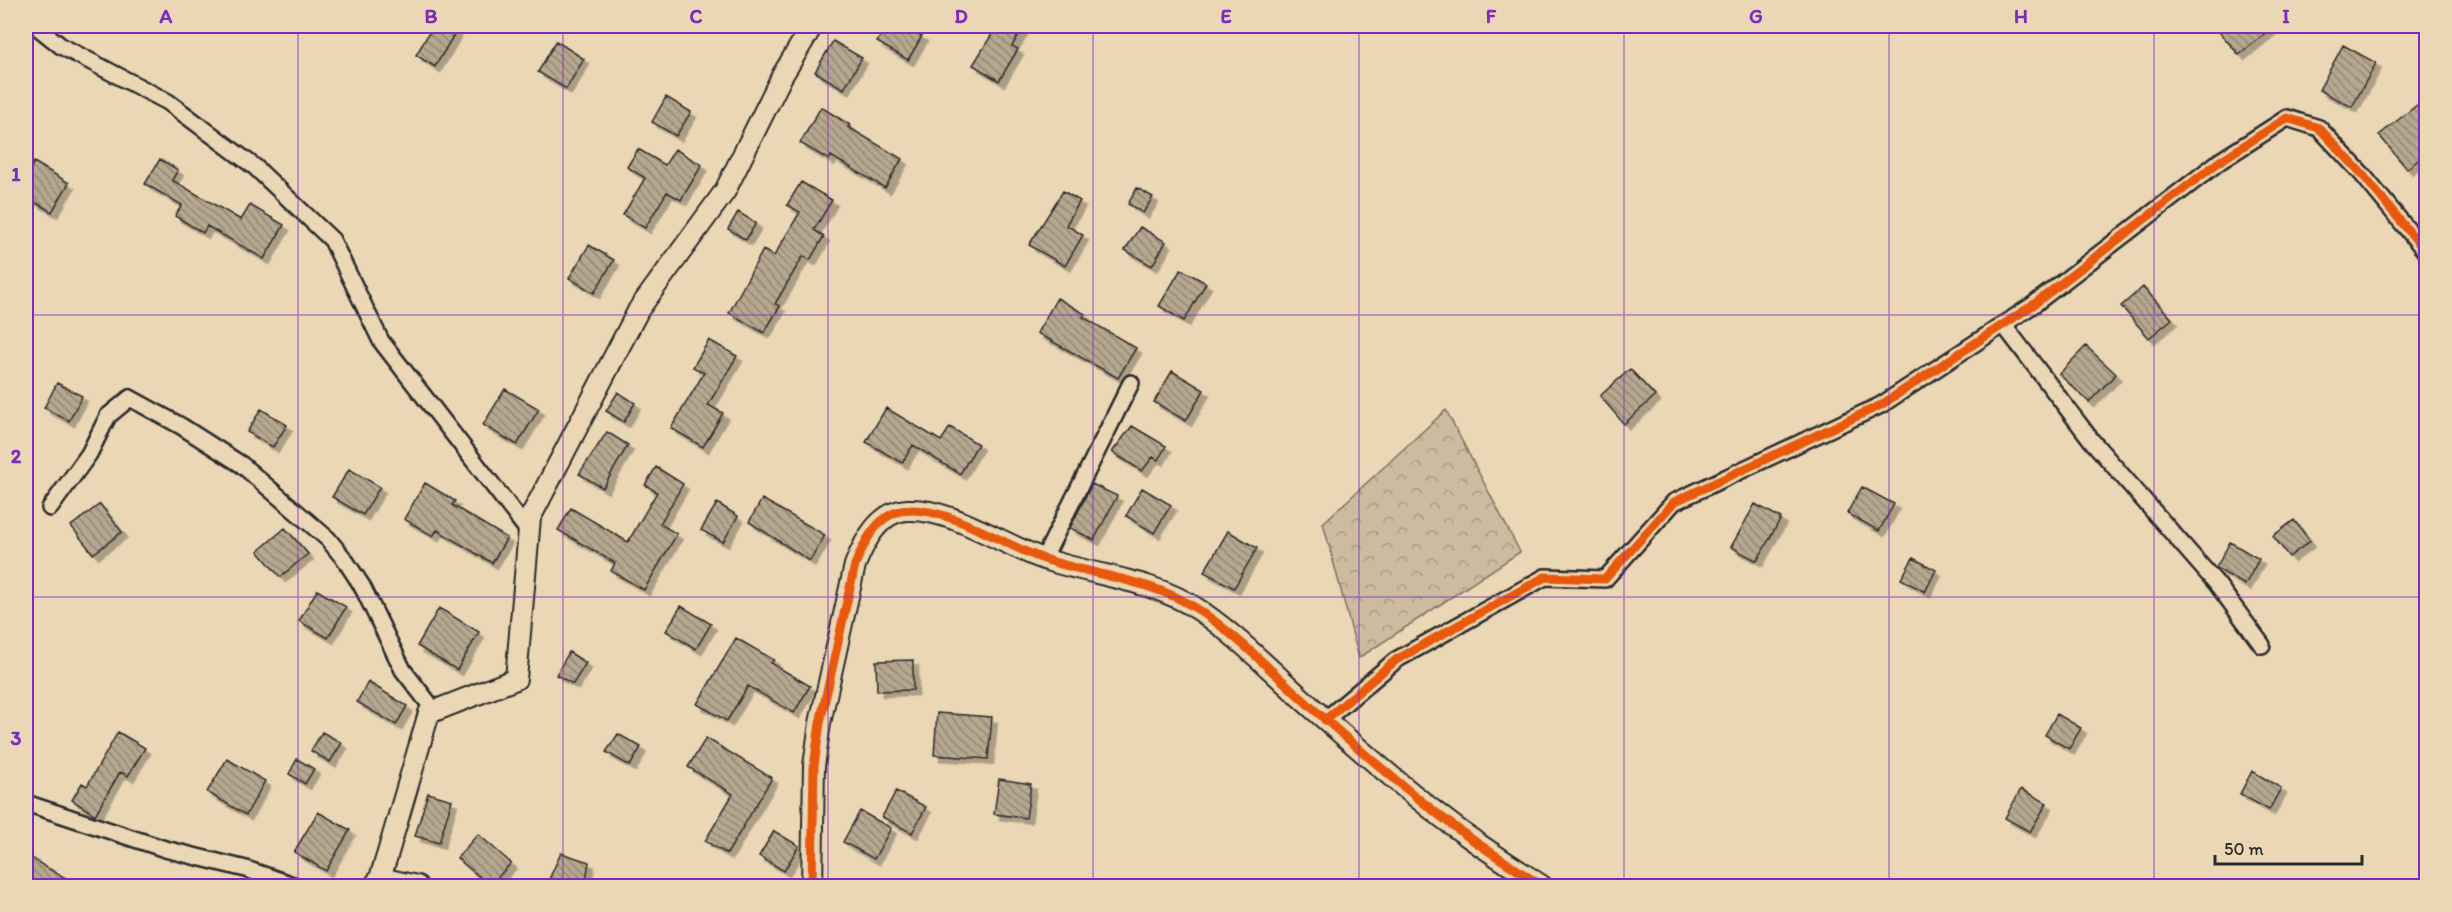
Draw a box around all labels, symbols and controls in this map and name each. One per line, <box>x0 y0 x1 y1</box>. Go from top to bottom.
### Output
text: A <box>159 4 173 28</box>
text: B <box>425 4 438 28</box>
text: C <box>690 4 703 28</box>
text: D <box>954 4 968 28</box>
text: E <box>1220 4 1232 28</box>
text: F <box>1486 4 1497 28</box>
text: G <box>1749 4 1763 28</box>
text: H <box>2014 4 2028 28</box>
text: I <box>2282 4 2290 28</box>
text: 1 <box>11 162 21 186</box>
text: 2 <box>11 444 22 468</box>
text: 3 <box>11 726 22 750</box>
scale bar <box>2215 828 2362 866</box>
text: 50 m <box>2224 838 2264 860</box>

